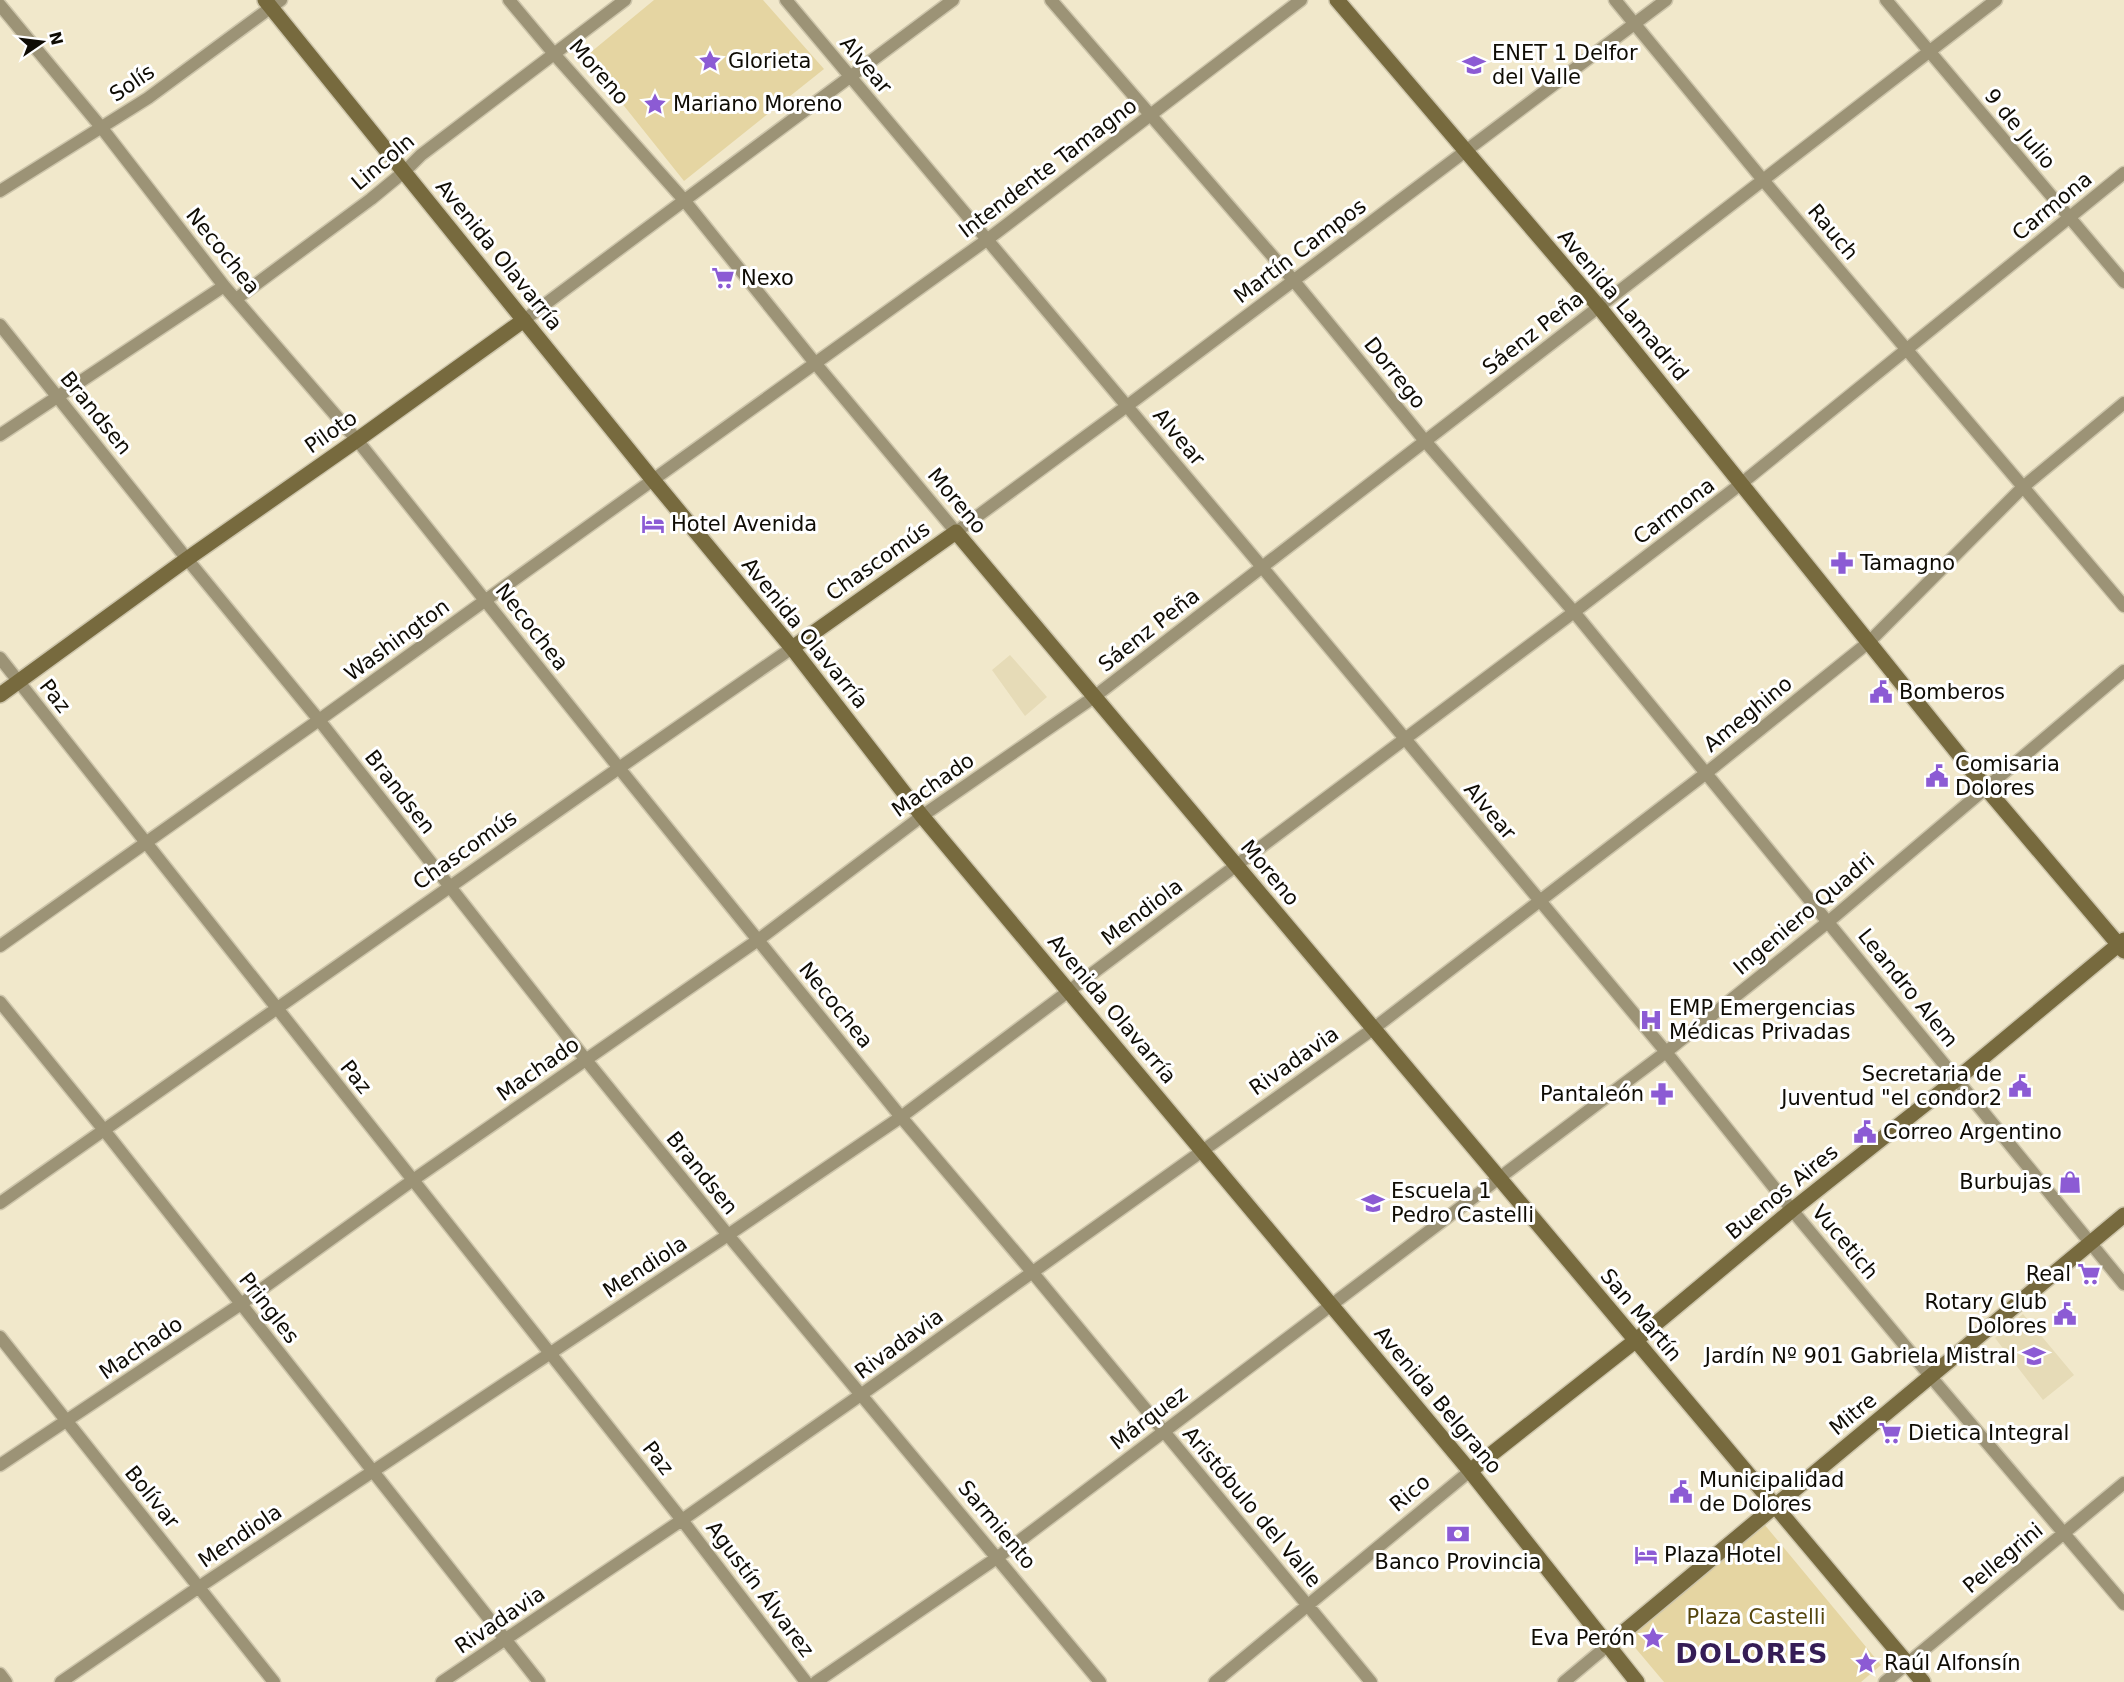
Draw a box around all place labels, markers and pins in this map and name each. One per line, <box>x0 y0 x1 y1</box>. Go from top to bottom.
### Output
place label: ENET 1 Delfor del Valle <box>1492 41 1638 89</box>
place icon: Glorieta <box>697 48 723 74</box>
place label: Glorieta <box>728 49 811 73</box>
school or university icon: ENET 1 Delfor del Valle <box>1461 52 1487 78</box>
place icon: Mariano Moreno <box>642 91 668 117</box>
place label: Mariano Moreno <box>673 92 842 116</box>
supermarket icon: Nexo <box>710 265 736 291</box>
place label: Nexo <box>741 266 794 290</box>
hotel icon: Hotel Avenida <box>640 511 666 537</box>
place label: Hotel Avenida <box>671 512 817 536</box>
pharmacy icon: Tamagno <box>1829 550 1855 576</box>
place label: Tamagno <box>1859 551 1955 575</box>
public building icon: Bomberos <box>1868 679 1894 705</box>
place label: Bomberos <box>1899 680 2005 704</box>
place label: Comisaria Dolores <box>1955 752 2060 800</box>
public building icon: Comisaria Dolores <box>1924 763 1950 789</box>
place label: EMP Emergencias Médicas Privadas <box>1669 996 1855 1044</box>
hospital icon: EMP Emergencias Médicas Privadas <box>1638 1007 1664 1033</box>
place label: Secretaria de Juventud "el condor2 <box>1779 1062 2002 1110</box>
public building icon: Secretaria de Juventud "el condor2 <box>2007 1073 2033 1099</box>
pharmacy icon: Pantaleón <box>1649 1081 1675 1107</box>
place label: Pantaleón <box>1540 1082 1644 1106</box>
public building icon: Correo Argentino <box>1852 1119 1878 1145</box>
place label: Correo Argentino <box>1883 1120 2062 1144</box>
shop icon: Burbujas <box>2057 1169 2083 1195</box>
place label: Burbujas <box>1959 1170 2052 1194</box>
place label: Escuela 1 Pedro Castelli <box>1391 1179 1534 1227</box>
school or university icon: Escuela 1 Pedro Castelli <box>1360 1190 1386 1216</box>
supermarket icon: Real <box>2076 1261 2102 1287</box>
place label: Real <box>2026 1262 2071 1286</box>
place label: Rotary Club Dolores <box>1925 1290 2047 1338</box>
public building icon: Rotary Club Dolores <box>2052 1301 2078 1327</box>
school or university icon: Jardín Nº 901 Gabriela Mistral <box>2021 1343 2047 1369</box>
place label: Jardín Nº 901 Gabriela Mistral <box>1703 1344 2016 1368</box>
supermarket icon: Dietica Integral <box>1877 1420 1903 1446</box>
place label: Dietica Integral <box>1908 1421 2069 1445</box>
place label: Municipalidad de Dolores <box>1699 1468 1844 1516</box>
public building icon: Municipalidad de Dolores <box>1668 1479 1694 1505</box>
bank icon: Banco Provincia <box>1445 1521 1471 1547</box>
hotel icon: Plaza Hotel <box>1633 1542 1659 1568</box>
place label: Plaza Hotel <box>1664 1543 1782 1567</box>
place label: Banco Provincia <box>1375 1550 1541 1574</box>
place icon: Eva Perón <box>1640 1625 1666 1651</box>
place label: Eva Perón <box>1531 1626 1635 1650</box>
place icon: Raúl Alfonsín <box>1853 1650 1879 1676</box>
place label: Raúl Alfonsín <box>1884 1651 2021 1675</box>

